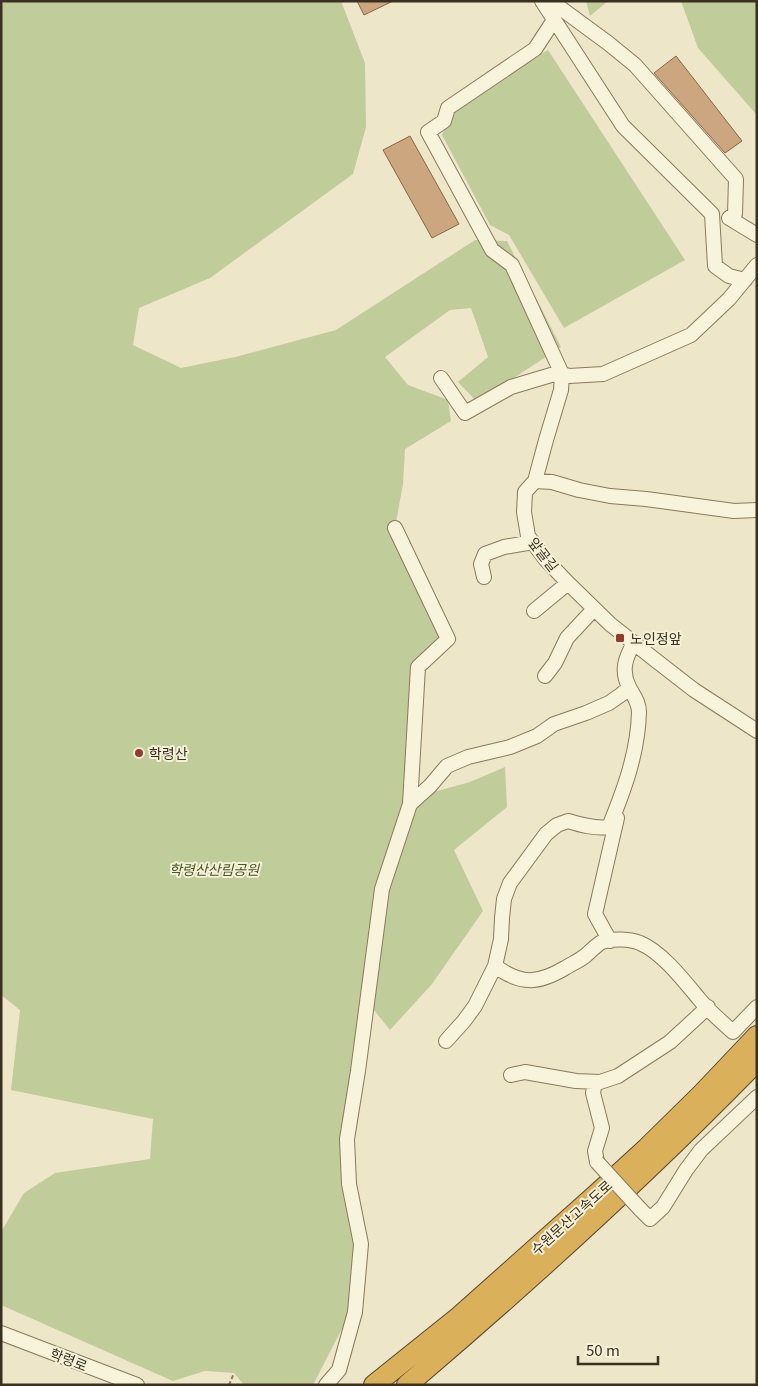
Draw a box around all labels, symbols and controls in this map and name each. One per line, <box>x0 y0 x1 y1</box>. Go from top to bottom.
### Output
street label: 앞골길 <box>524 533 564 575</box>
place label: 노인정앞 <box>630 628 682 648</box>
marker: 노인정앞 <box>614 632 626 644</box>
place label: 학령산 <box>149 743 188 763</box>
marker: 학령산 <box>133 747 145 759</box>
park label: 학령산산림공원 <box>169 859 260 879</box>
street label: 수원문산고속도로 <box>526 1175 616 1259</box>
scale bar <box>578 1334 658 1366</box>
text: 50 m <box>586 1339 620 1360</box>
street label: 학령로 <box>47 1343 91 1375</box>

